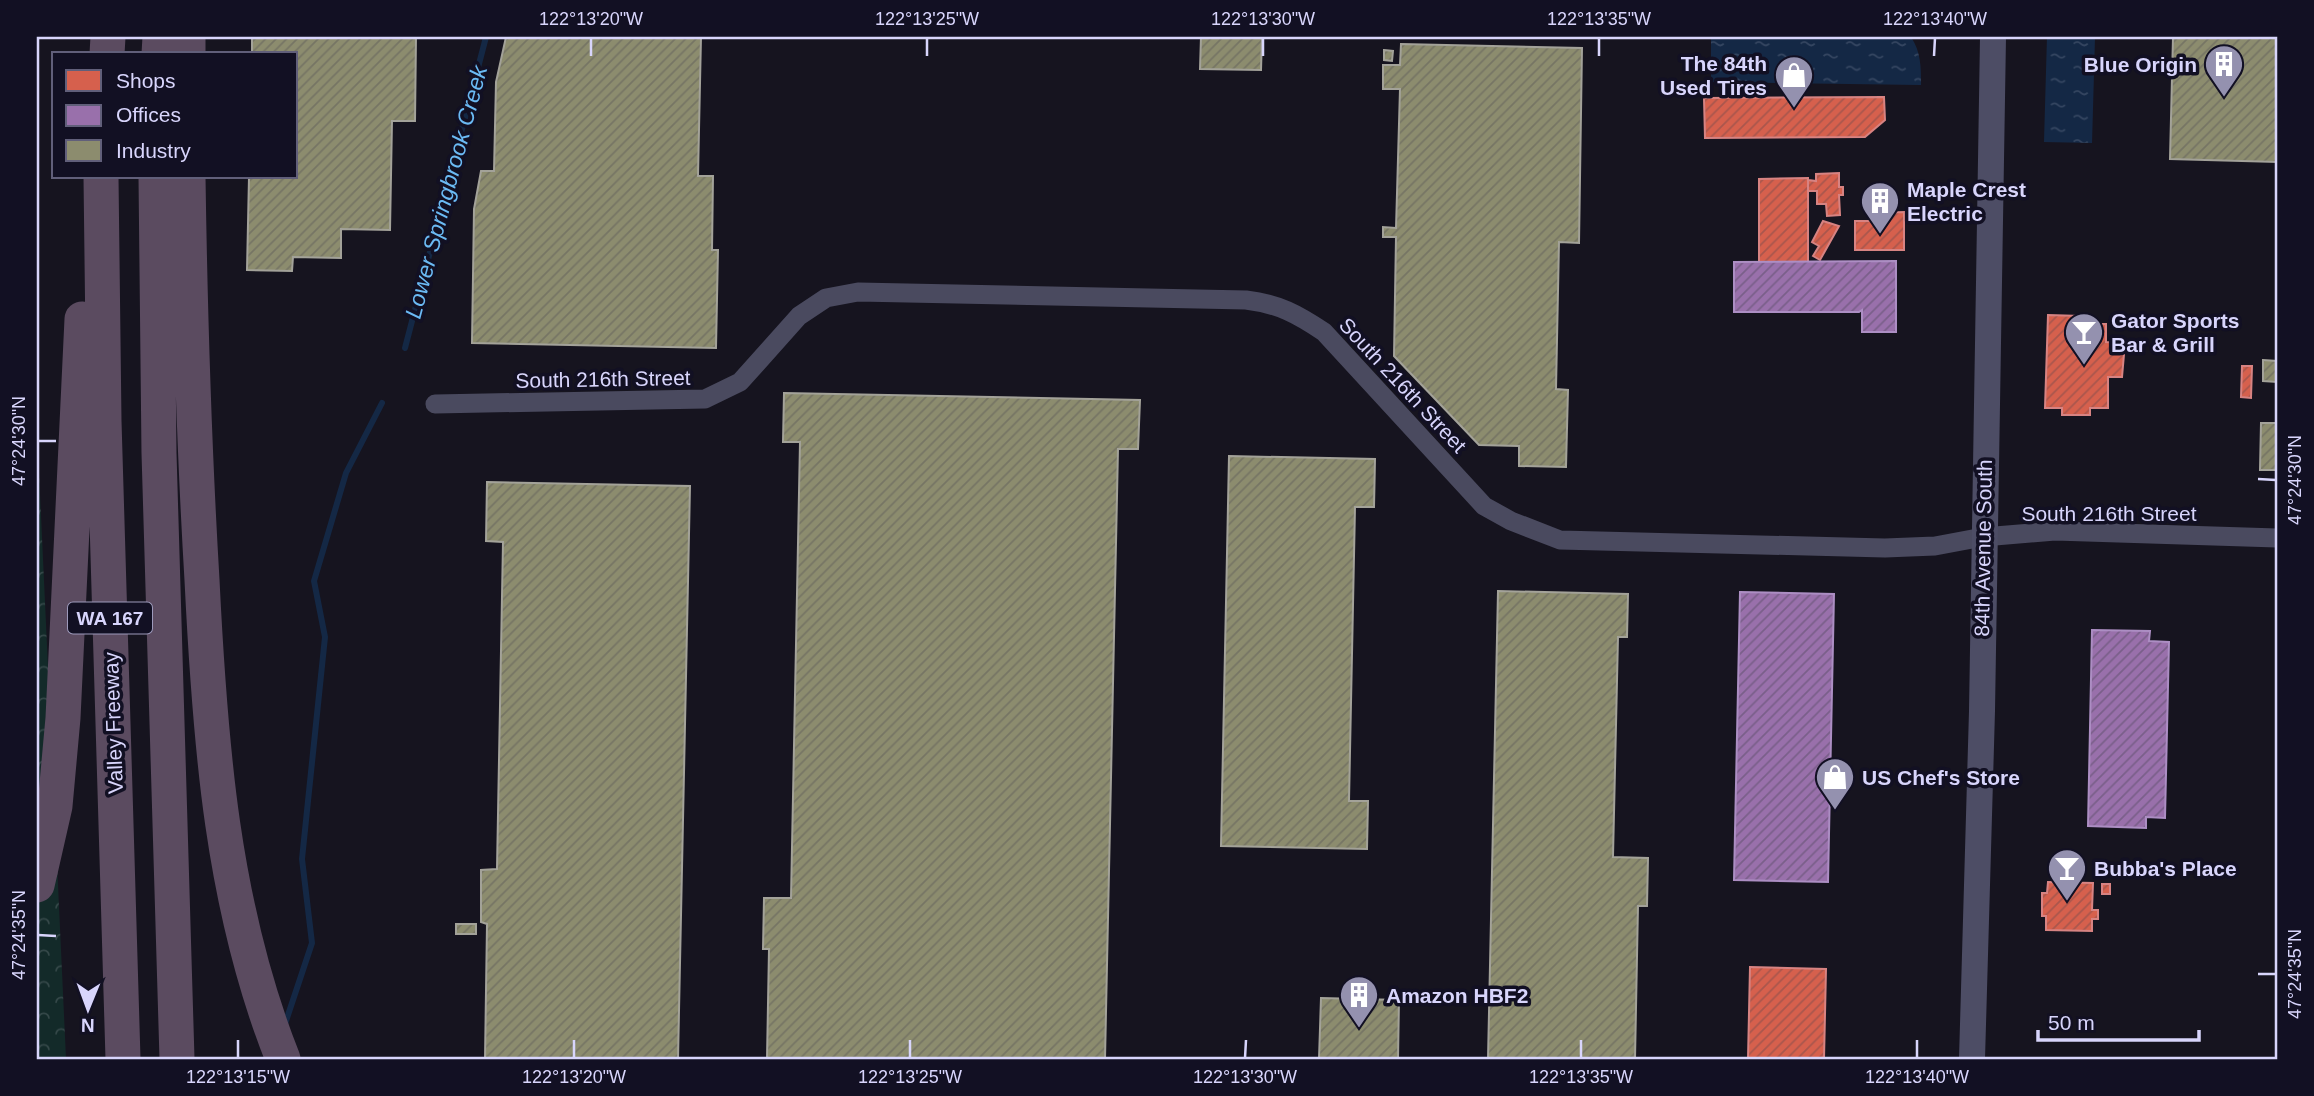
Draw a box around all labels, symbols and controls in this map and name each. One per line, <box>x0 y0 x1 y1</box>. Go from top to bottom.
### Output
text: 122°13'20"W <box>539 9 643 29</box>
text: 122°13'25"W <box>875 9 979 29</box>
text: 122°13'30"W <box>1211 9 1315 29</box>
text: 122°13'35"W <box>1547 9 1651 29</box>
text: 122°13'40"W <box>1883 9 1987 29</box>
building icon: Blue Origin <box>2203 43 2245 98</box>
legend <box>52 52 298 178</box>
place label: The 84th Used Tires <box>1660 52 1767 99</box>
place label: Blue Origin <box>2084 53 2197 76</box>
shop icon: The 84th Used Tires <box>1773 54 1815 109</box>
water label: Lower Springbrook Creek <box>400 61 493 321</box>
text: Shops <box>116 69 176 92</box>
text: Offices <box>116 103 181 126</box>
text: Industry <box>116 139 191 162</box>
place label: Maple Crest Electric <box>1907 178 2026 225</box>
building icon: Maple Crest Electric <box>1859 180 1901 235</box>
place label: Gator Sports Bar & Grill <box>2111 309 2239 356</box>
bar icon: Gator Sports Bar & Grill <box>2063 311 2105 366</box>
street label: South 216th Street <box>1335 313 1471 457</box>
street label: South 216th Street <box>515 366 691 392</box>
text: 47°24'30"N <box>9 396 29 486</box>
text: 47°24'30"N <box>2285 435 2305 525</box>
street label: 84th Avenue South <box>1970 459 1996 637</box>
street label: South 216th Street <box>2021 502 2197 525</box>
road number: WA 167 <box>68 603 152 634</box>
street label: Valley Freeway <box>99 651 127 794</box>
shop icon: US Chef's Store <box>1814 756 1856 811</box>
place label: US Chef's Store <box>1862 766 2020 789</box>
bar icon: Bubba's Place <box>2046 847 2088 902</box>
place label: Bubba's Place <box>2094 857 2237 880</box>
text: 47°24'35"N <box>9 890 29 980</box>
text: 47°24'35"N <box>2285 929 2305 1019</box>
north arrow <box>52 974 122 1044</box>
building icon: Amazon HBF2 <box>1338 974 1380 1029</box>
place label: Amazon HBF2 <box>1386 984 1528 1007</box>
scale bar <box>2038 998 2198 1042</box>
text: 50 m <box>2048 1011 2095 1034</box>
text: N <box>81 1015 95 1036</box>
text: 122°13'15"W <box>186 1067 290 1087</box>
text: 122°13'20"W <box>522 1067 626 1087</box>
text: 122°13'25"W <box>858 1067 962 1087</box>
text: 122°13'30"W <box>1193 1067 1297 1087</box>
text: 122°13'35"W <box>1529 1067 1633 1087</box>
text: 122°13'40"W <box>1865 1067 1969 1087</box>

